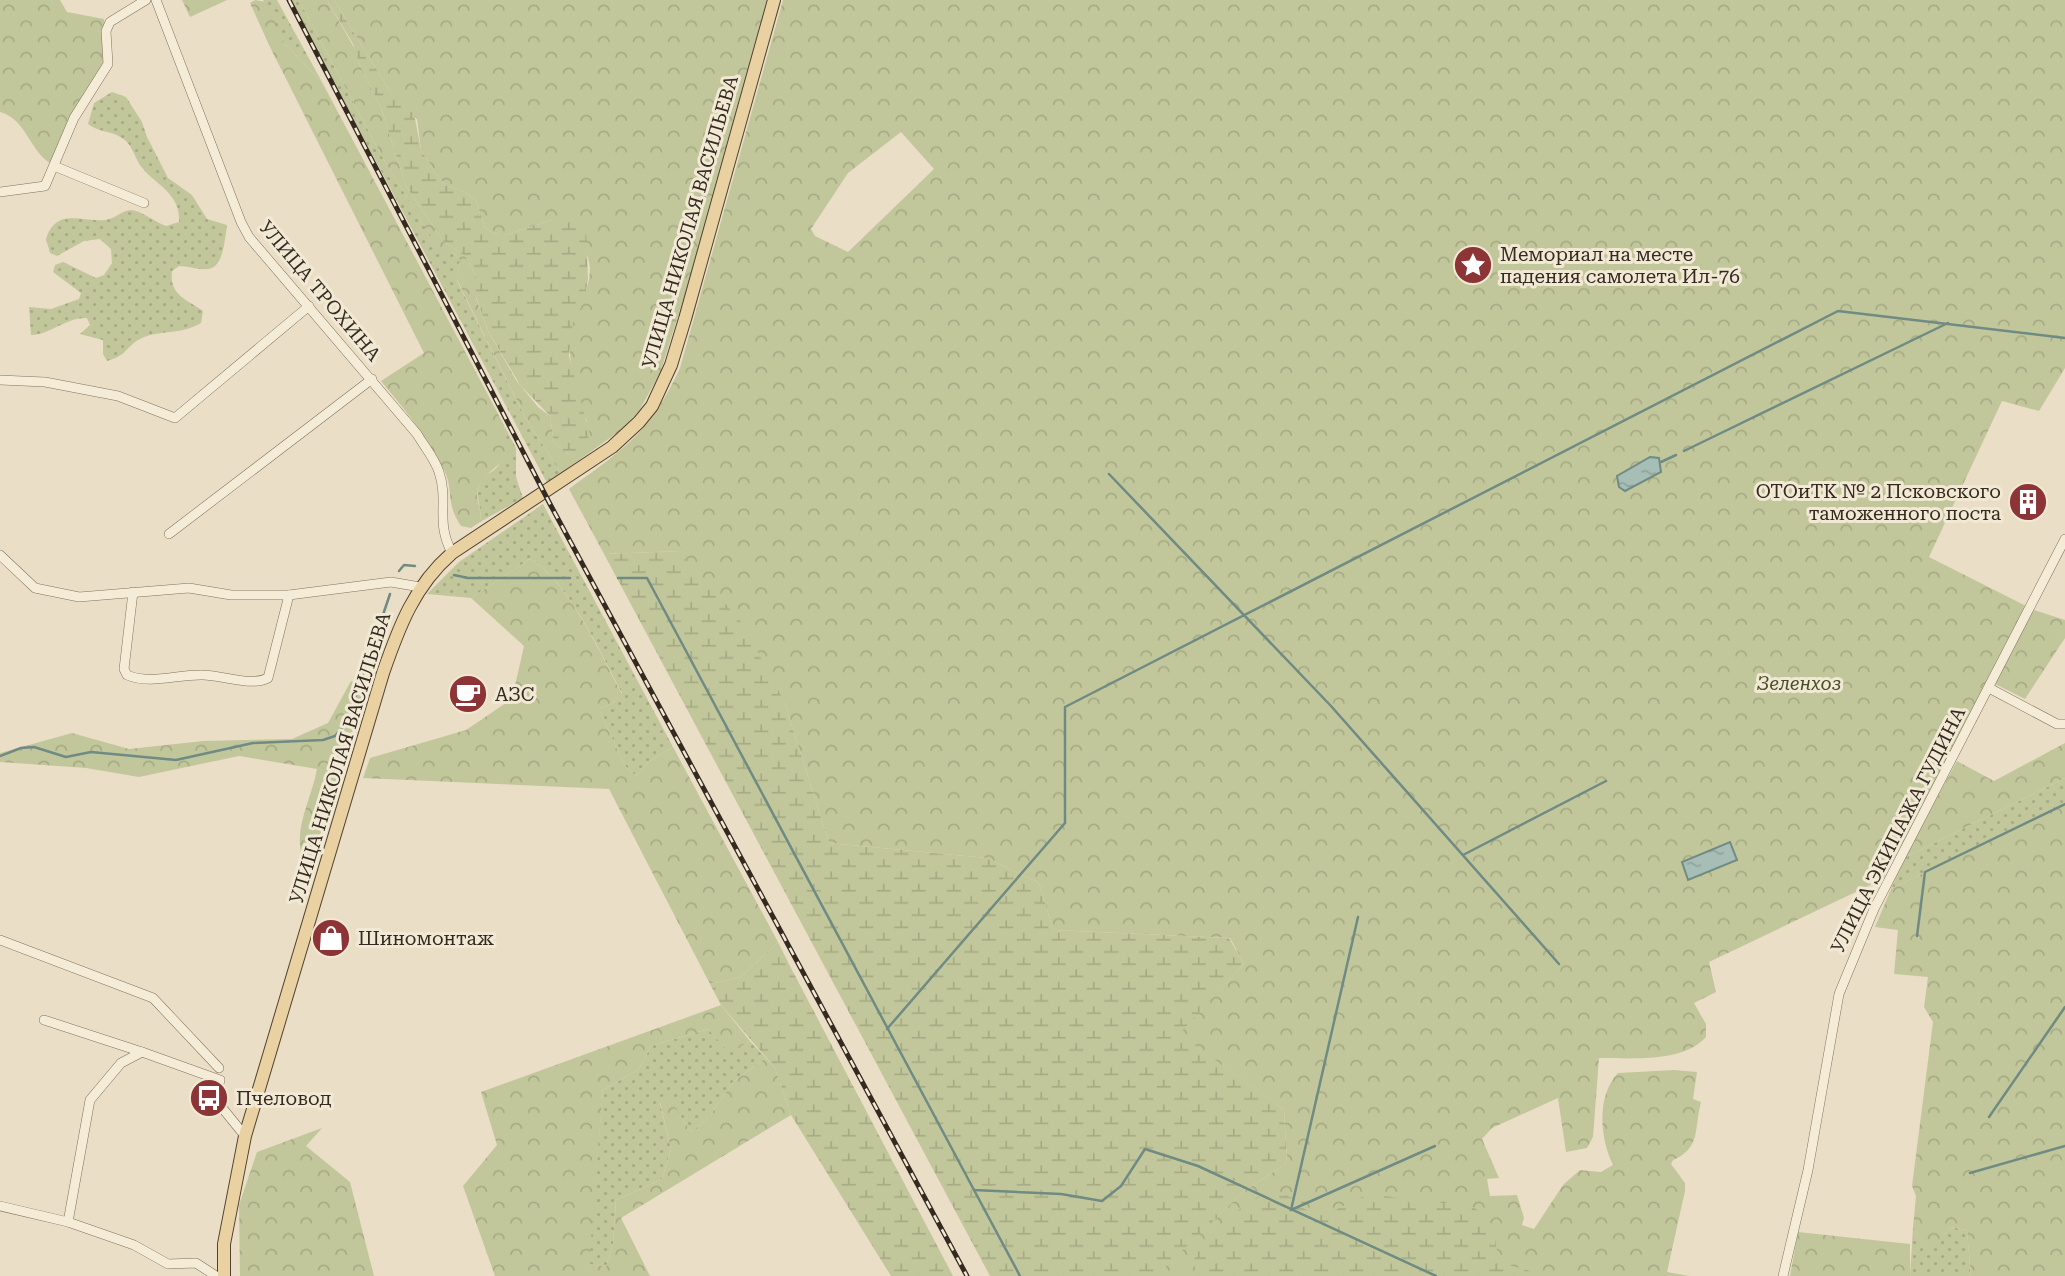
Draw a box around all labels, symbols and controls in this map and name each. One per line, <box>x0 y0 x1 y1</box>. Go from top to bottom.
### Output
street label: УЛИЦА НИКОЛАЯ ВАСИЛЬЕВА <box>637 72 743 371</box>
street label: УЛИЦА ТРОХИНА <box>254 216 386 367</box>
place label: Мемориал на месте падения самолета Ил-76 <box>1500 243 1740 288</box>
place icon: Мемориал на месте падения самолета Ил-76 <box>1452 244 1494 286</box>
place label: ОТОиТК № 2 Псковского таможенного поста <box>1756 480 2002 525</box>
building icon: ОТОиТК № 2 Псковского таможенного поста <box>2007 481 2049 523</box>
street label: УЛИЦА НИКОЛАЯ ВАСИЛЬЕВА <box>285 609 396 907</box>
park label: Зеленхоз <box>1757 672 1841 695</box>
cafe icon: АЗС <box>447 673 489 715</box>
place label: АЗС <box>495 683 534 706</box>
street label: УЛИЦА ЭКИПАЖА ГУДИНА <box>1826 703 1970 957</box>
shop icon: Шиномонтаж <box>310 917 352 959</box>
place label: Шиномонтаж <box>358 927 494 950</box>
bus stop icon: Пчеловод <box>188 1077 230 1119</box>
place label: Пчеловод <box>236 1087 332 1110</box>

